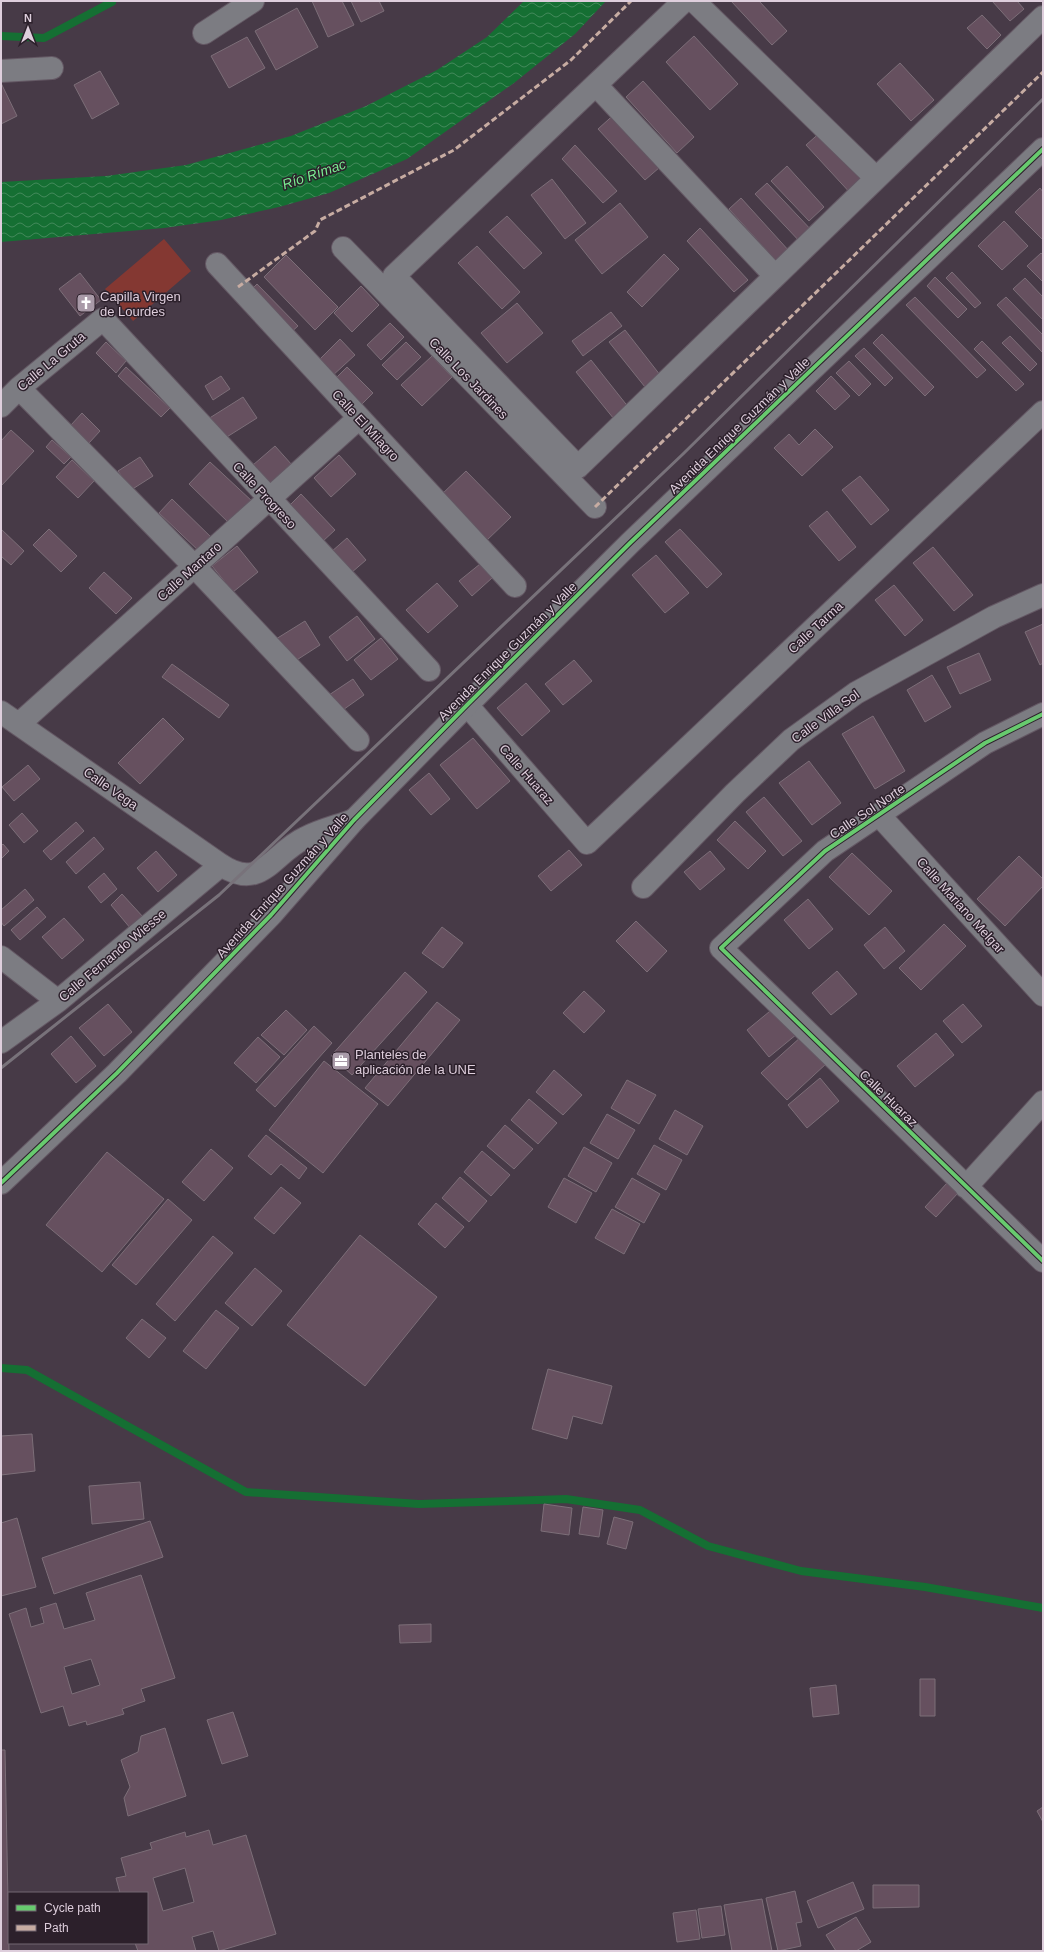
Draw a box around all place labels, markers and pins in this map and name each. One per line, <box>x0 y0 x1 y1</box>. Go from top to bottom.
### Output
place label: Capilla Virgen de Lourdes <box>100 289 181 319</box>
church icon: Capilla Virgen de Lourdes <box>75 292 97 314</box>
place label: Planteles de aplicación de la UNE <box>355 1047 476 1077</box>
office icon: Planteles de aplicación de la UNE <box>330 1050 352 1072</box>

